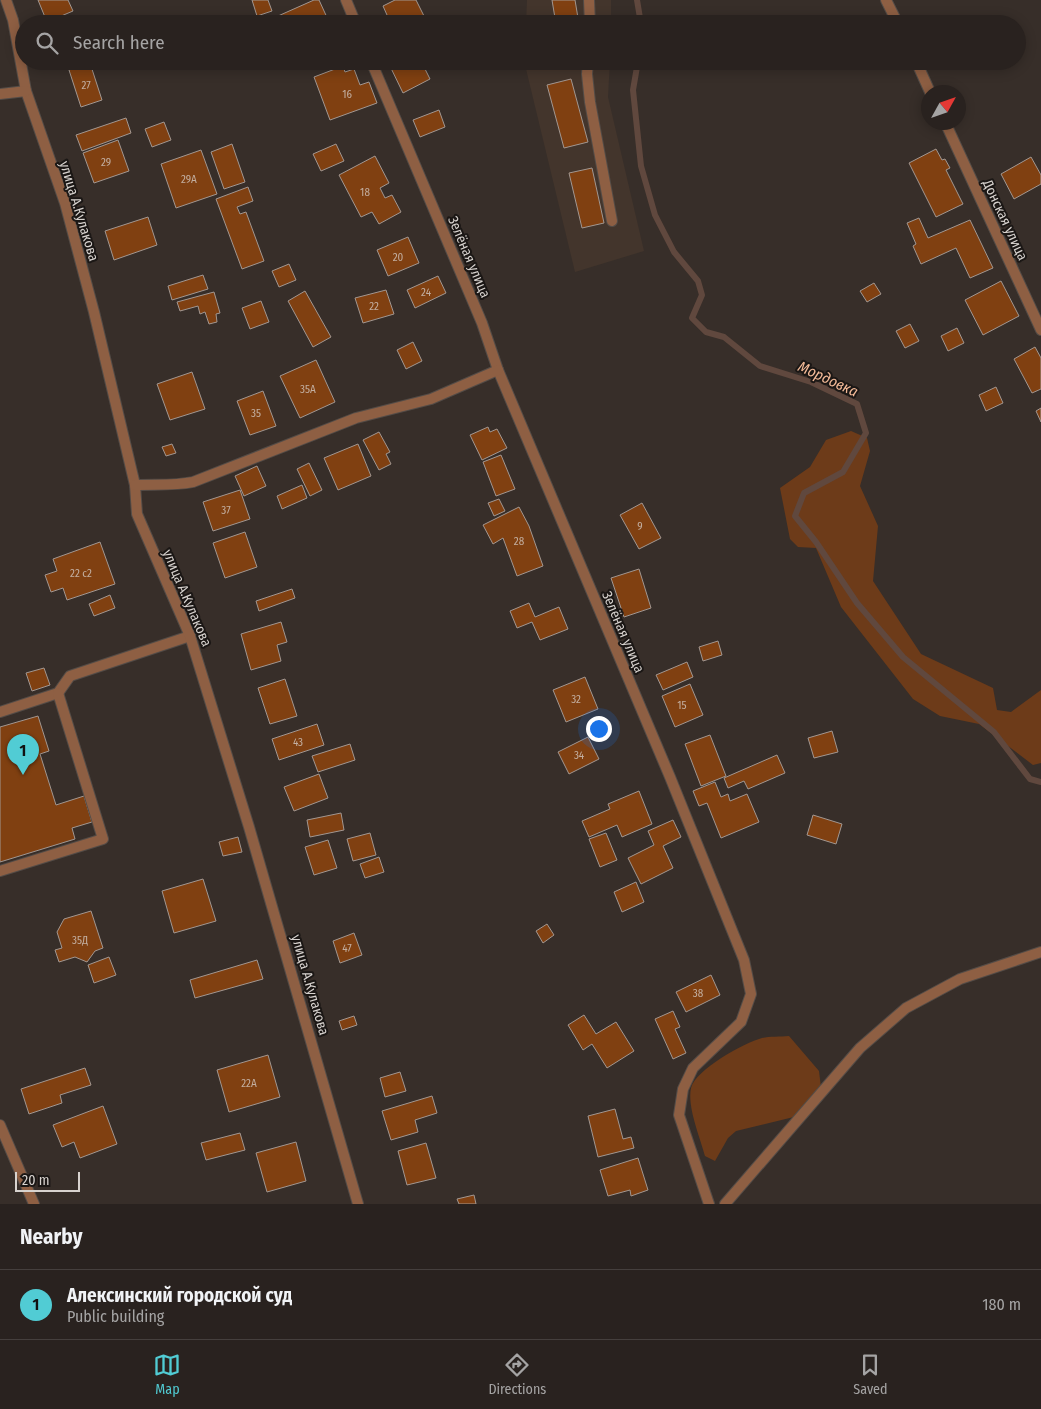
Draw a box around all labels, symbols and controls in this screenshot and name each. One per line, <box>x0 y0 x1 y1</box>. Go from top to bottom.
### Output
search box <box>15 15 1026 70</box>
icon: search <box>33 29 61 57</box>
text: Search here <box>73 31 165 54</box>
house number: 27 <box>81 79 91 92</box>
north arrow <box>921 85 966 130</box>
house number: 16 <box>342 88 352 101</box>
house number: 29 <box>101 156 111 169</box>
street label: улица А.Кулакова <box>56 159 102 263</box>
house number: 29А <box>181 173 197 186</box>
street label: Донская улица <box>978 176 1031 263</box>
house number: 18 <box>360 186 370 199</box>
street label: Зелёная улица <box>444 214 494 301</box>
house number: 20 <box>393 251 404 264</box>
house number: 24 <box>421 286 432 299</box>
house number: 22 <box>369 300 379 313</box>
water label: Мордовка <box>795 357 861 401</box>
house number: 35А <box>300 383 316 396</box>
house number: 35 <box>251 407 261 420</box>
house number: 37 <box>221 504 231 517</box>
house number: 9 <box>637 520 643 533</box>
house number: 28 <box>514 535 525 548</box>
street label: улица А.Кулакова <box>159 547 215 649</box>
house number: 22 с2 <box>70 567 92 580</box>
street label: Зелёная улица <box>598 589 648 676</box>
house number: 32 <box>571 693 581 706</box>
house number: 15 <box>677 699 687 712</box>
your location <box>586 716 612 742</box>
pin: 1 <box>7 734 39 775</box>
house number: 43 <box>293 736 303 749</box>
house number: 34 <box>574 749 585 762</box>
street label: улица А.Кулакова <box>288 933 333 1037</box>
house number: 35Д <box>72 934 88 947</box>
house number: 47 <box>342 942 352 955</box>
house number: 38 <box>693 987 704 1000</box>
house number: 22А <box>241 1077 257 1090</box>
scale bar <box>15 1169 80 1192</box>
text: 20 m <box>22 1172 50 1189</box>
text: Nearby <box>20 1224 82 1250</box>
text: Алексинский городской суд <box>67 1284 292 1307</box>
text: 1 <box>33 1295 39 1314</box>
text: 180 m <box>982 1295 1021 1314</box>
text: Public building <box>67 1307 164 1326</box>
tab: Map <box>153 1351 181 1398</box>
tab: Directions <box>488 1351 546 1398</box>
tab: Saved <box>853 1351 888 1398</box>

